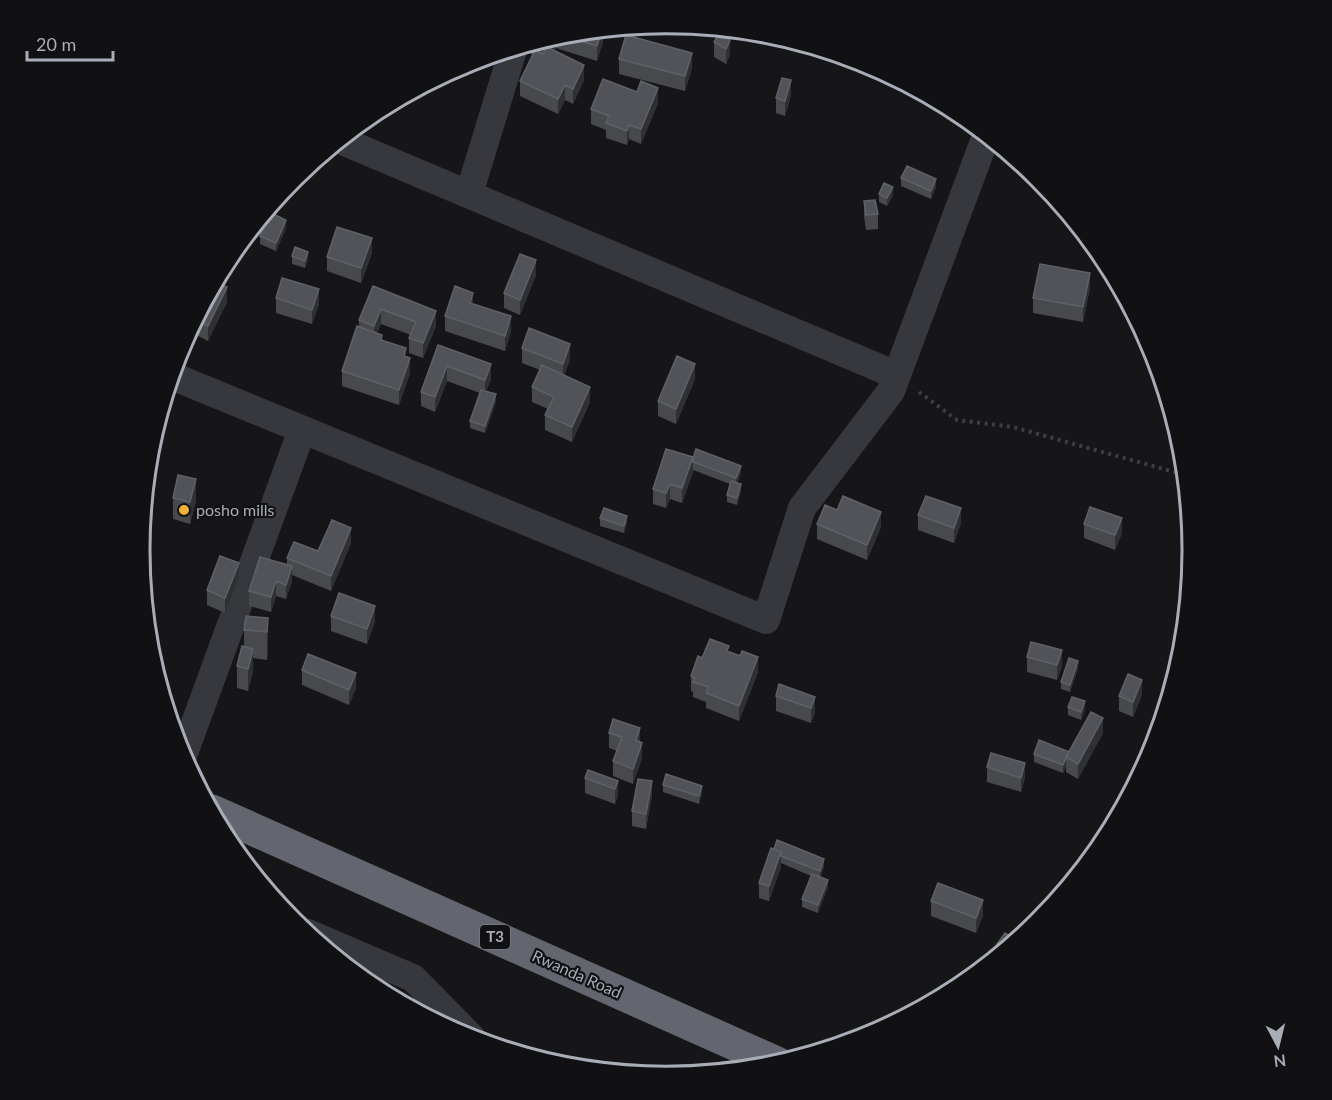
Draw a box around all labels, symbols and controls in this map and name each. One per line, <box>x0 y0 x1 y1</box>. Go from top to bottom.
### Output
scale bar <box>27 24 112 62</box>
text: 20 m <box>36 33 76 55</box>
place label: posho mills <box>196 500 275 519</box>
marker: posho mills <box>177 503 191 517</box>
road number: T3 <box>480 925 510 949</box>
street label: Rwanda Road <box>530 945 625 1002</box>
north arrow <box>1248 1016 1308 1076</box>
text: N <box>1273 1051 1287 1072</box>

